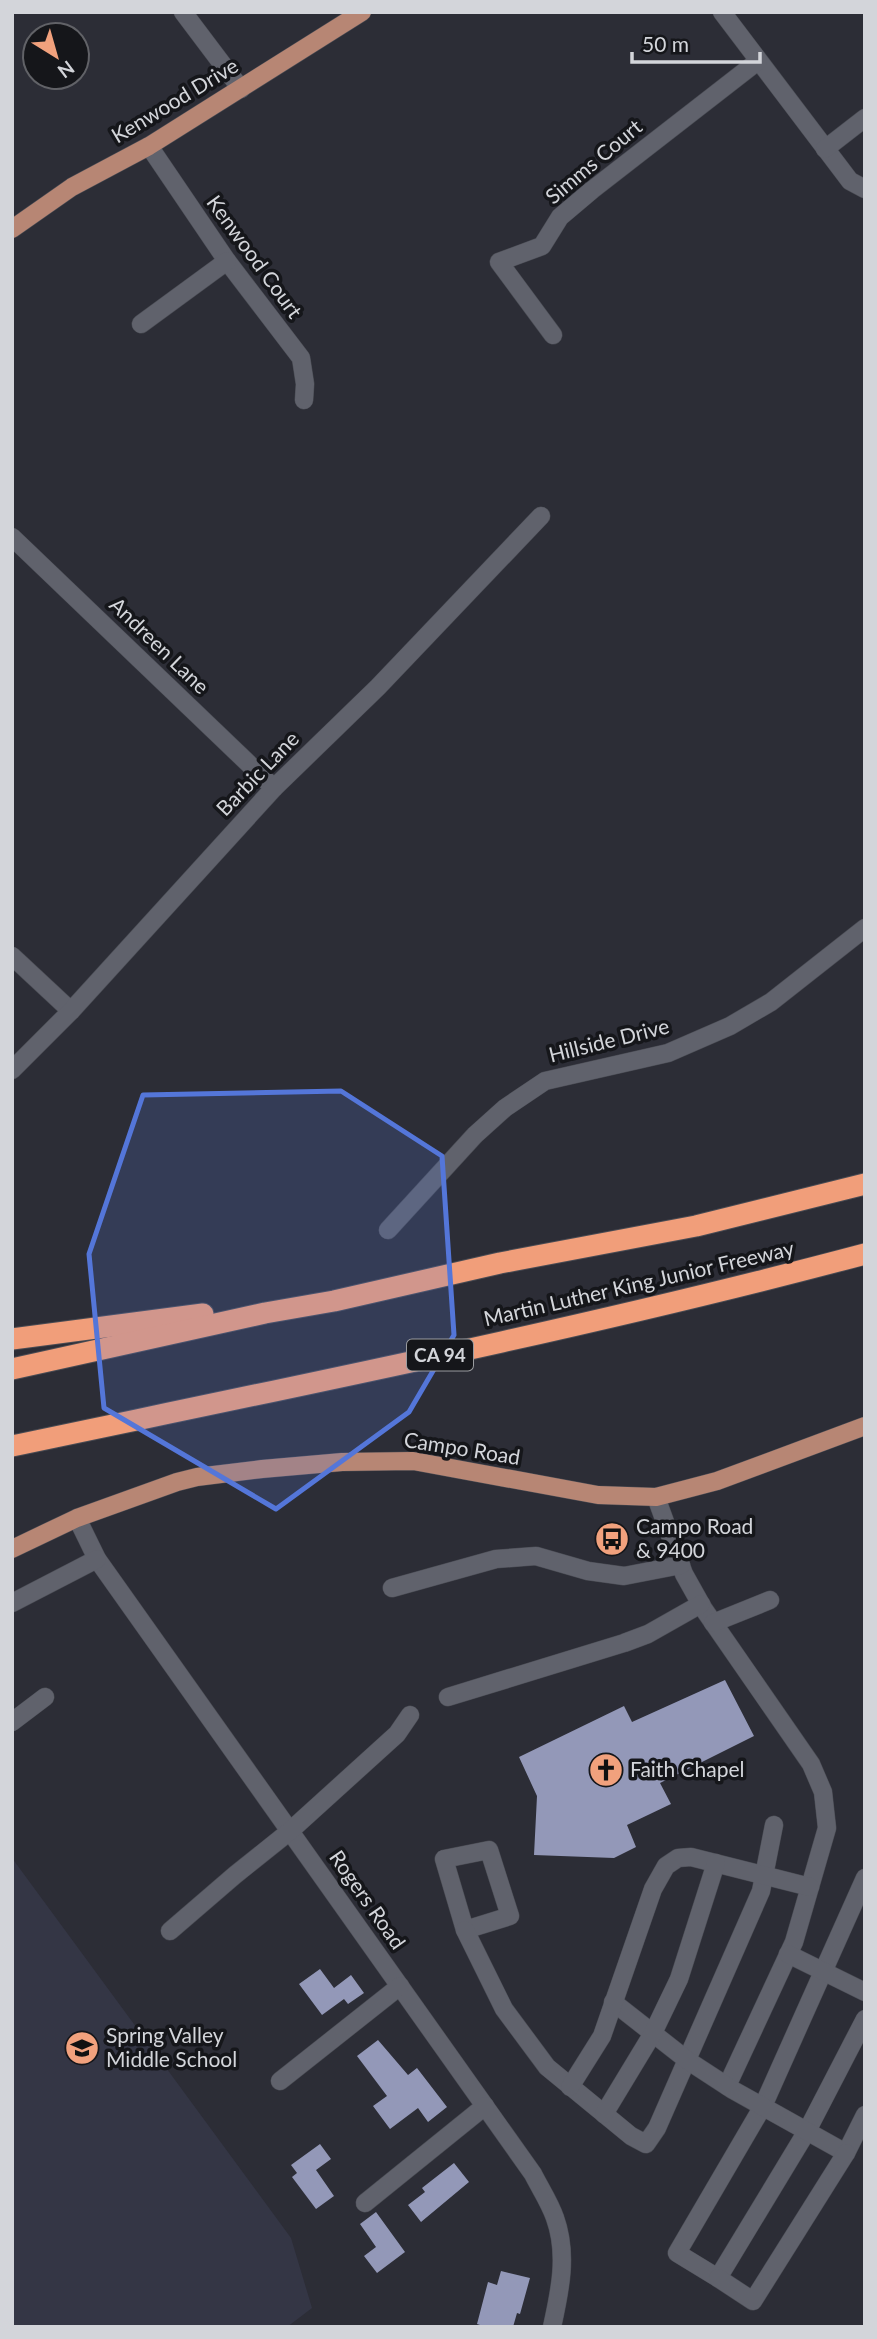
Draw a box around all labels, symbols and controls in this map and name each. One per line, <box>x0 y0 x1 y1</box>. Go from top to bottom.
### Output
north arrow <box>21 21 91 91</box>
scale bar <box>632 21 760 65</box>
text: 50 m <box>642 31 689 56</box>
street label: Kenwood Drive <box>106 52 242 147</box>
text: N <box>54 56 79 84</box>
street label: Simms Court <box>540 113 647 208</box>
street label: Kenwood Court <box>202 190 308 323</box>
street label: Andreen Lane <box>105 591 215 698</box>
street label: Barbic Lane <box>211 726 303 820</box>
street label: Hillside Drive <box>546 1013 671 1067</box>
street label: Martin Luther King Junior Freeway <box>481 1235 796 1330</box>
road number: CA 94 <box>407 1340 473 1371</box>
street label: Campo Road <box>402 1426 522 1469</box>
place label: Campo Road & 9400 <box>636 1513 753 1562</box>
bus stop icon: Campo Road & 9400 <box>593 1520 631 1558</box>
church icon: Faith Chapel <box>587 1751 625 1789</box>
place label: Faith Chapel <box>630 1756 744 1781</box>
street label: Rogers Road <box>325 1845 411 1953</box>
place label: Spring Valley Middle School <box>106 2022 237 2071</box>
school or university icon: Spring Valley Middle School <box>63 2029 101 2067</box>

